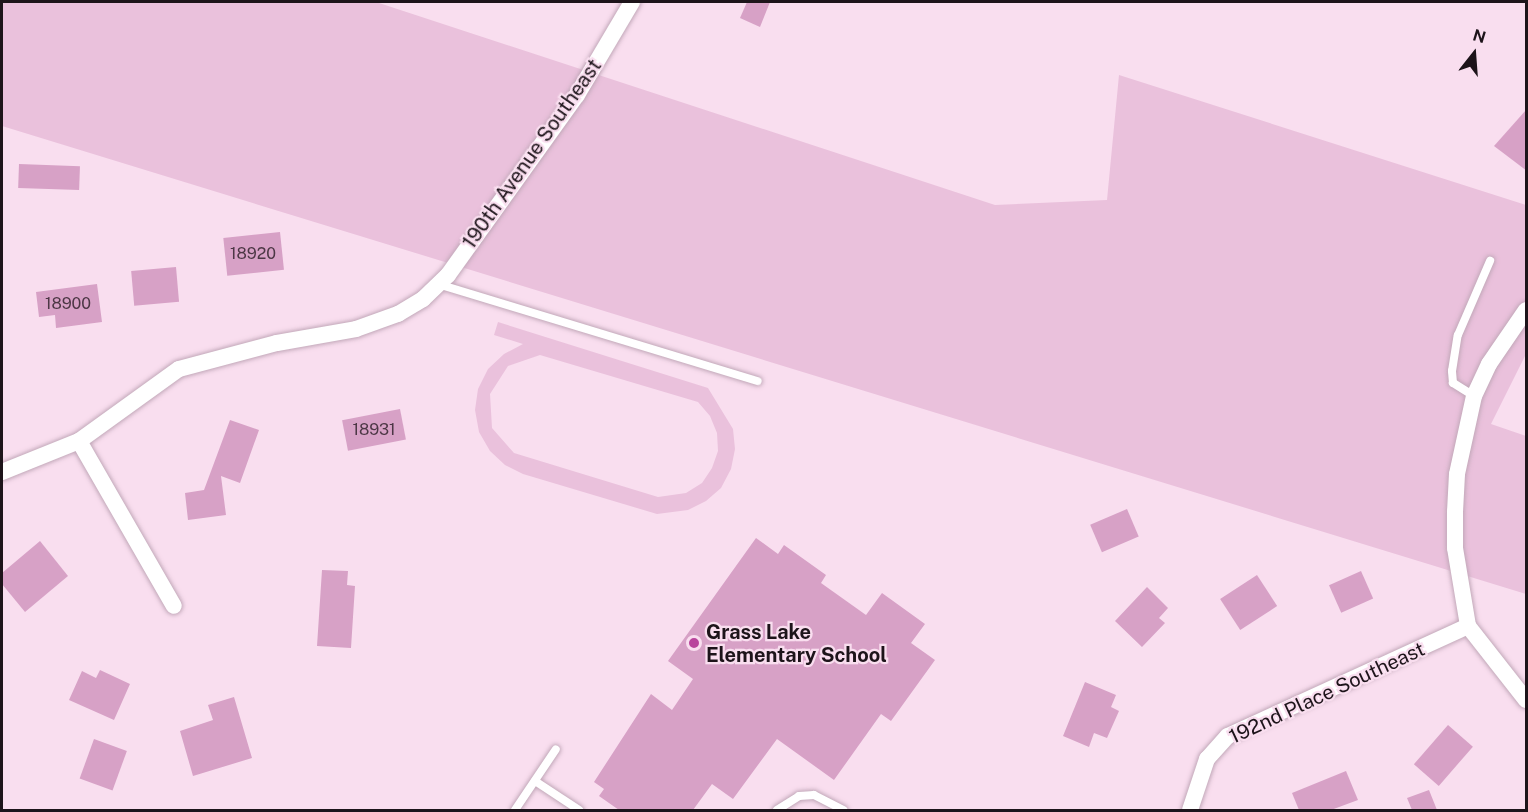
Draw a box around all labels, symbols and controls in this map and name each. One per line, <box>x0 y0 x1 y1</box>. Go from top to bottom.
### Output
north arrow <box>1444 24 1504 84</box>
text: N <box>1471 25 1488 47</box>
street label: 190th Avenue Southeast <box>457 55 607 253</box>
house number: 18920 <box>230 244 276 264</box>
house number: 18900 <box>45 294 91 314</box>
house number: 18931 <box>352 420 396 440</box>
place label: Grass Lake Elementary School <box>706 620 887 667</box>
marker: Grass Lake Elementary School <box>687 636 701 650</box>
street label: 192nd Place Southeast <box>1225 637 1429 749</box>

